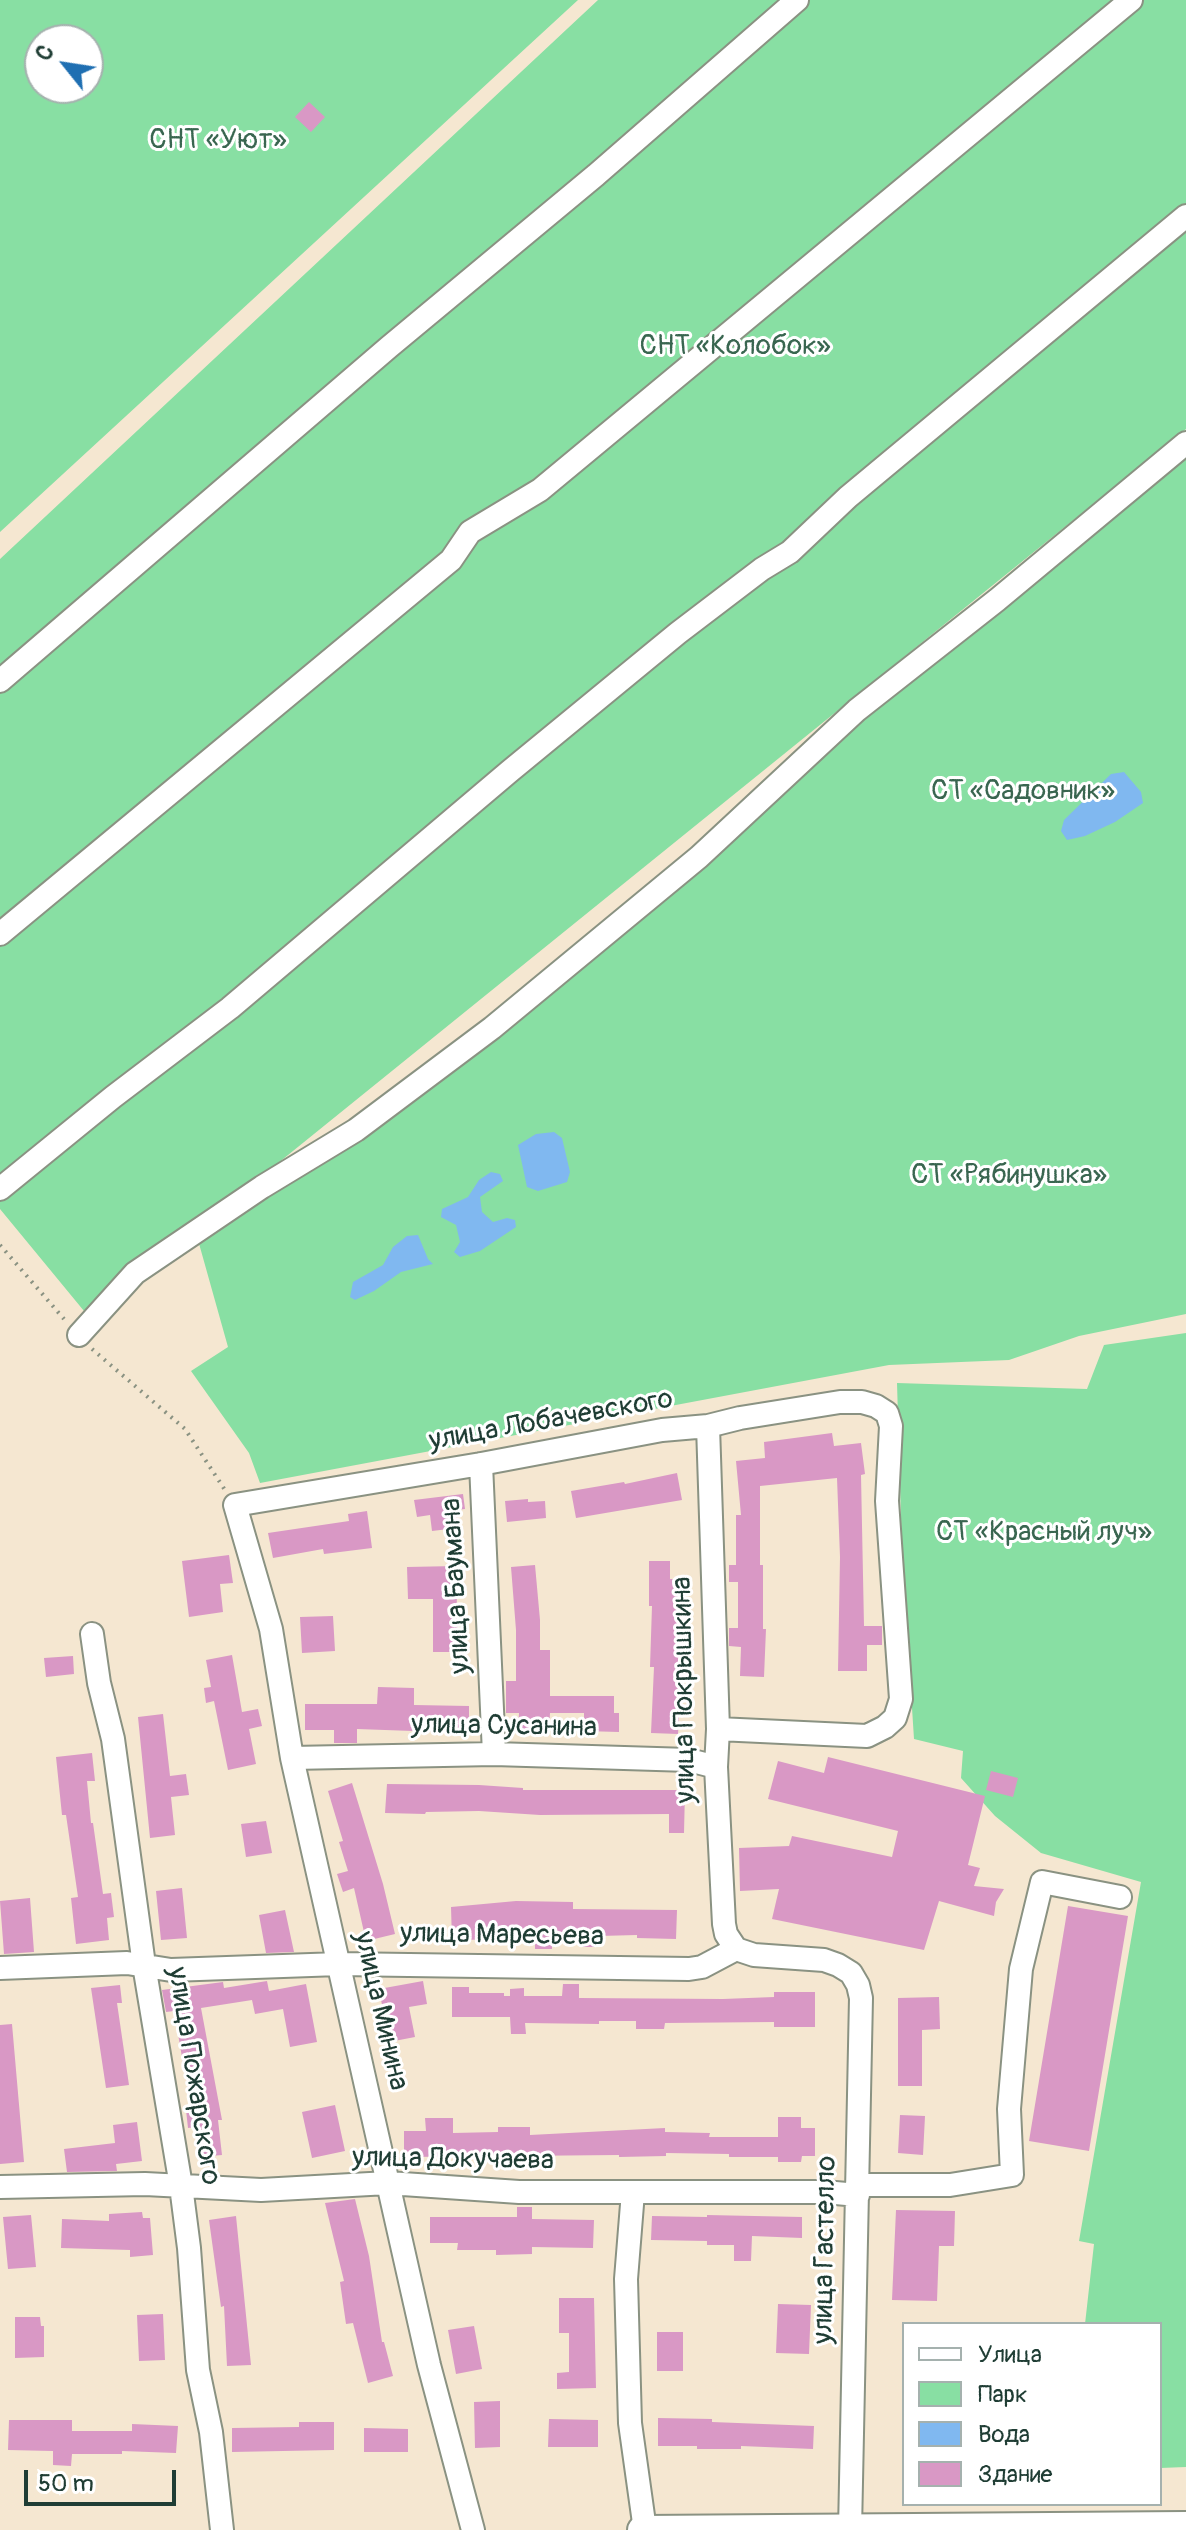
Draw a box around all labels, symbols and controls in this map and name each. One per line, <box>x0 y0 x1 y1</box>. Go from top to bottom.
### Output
north arrow <box>24 24 104 104</box>
text: С <box>29 40 60 66</box>
park label: СНТ «Уют» <box>149 124 287 158</box>
park label: СНТ «Колобок» <box>639 330 831 364</box>
park label: СТ «Садовник» <box>931 775 1115 809</box>
park label: СТ «Рябинушка» <box>911 1159 1107 1193</box>
street label: улица Лобачевского <box>427 1383 675 1459</box>
street label: улица Баумана <box>436 1497 478 1675</box>
park label: СТ «Красный луч» <box>936 1516 1152 1550</box>
street label: улица Покрышкина <box>666 1576 704 1804</box>
street label: улица Сусанина <box>411 1709 597 1745</box>
street label: улица Маресьева <box>400 1917 604 1955</box>
street label: улица Минина <box>345 1928 415 2094</box>
street label: улица Пожарского <box>159 1965 227 2187</box>
street label: улица Докучаева <box>352 2141 554 2179</box>
street label: улица Гастелло <box>808 2156 844 2344</box>
legend <box>902 2322 1162 2506</box>
text: Улица <box>978 2340 1042 2369</box>
text: Парк <box>978 2380 1027 2409</box>
text: Вода <box>978 2420 1030 2449</box>
scale bar <box>28 2454 180 2504</box>
text: Здание <box>978 2460 1052 2489</box>
text: 50 m <box>38 2469 94 2498</box>

